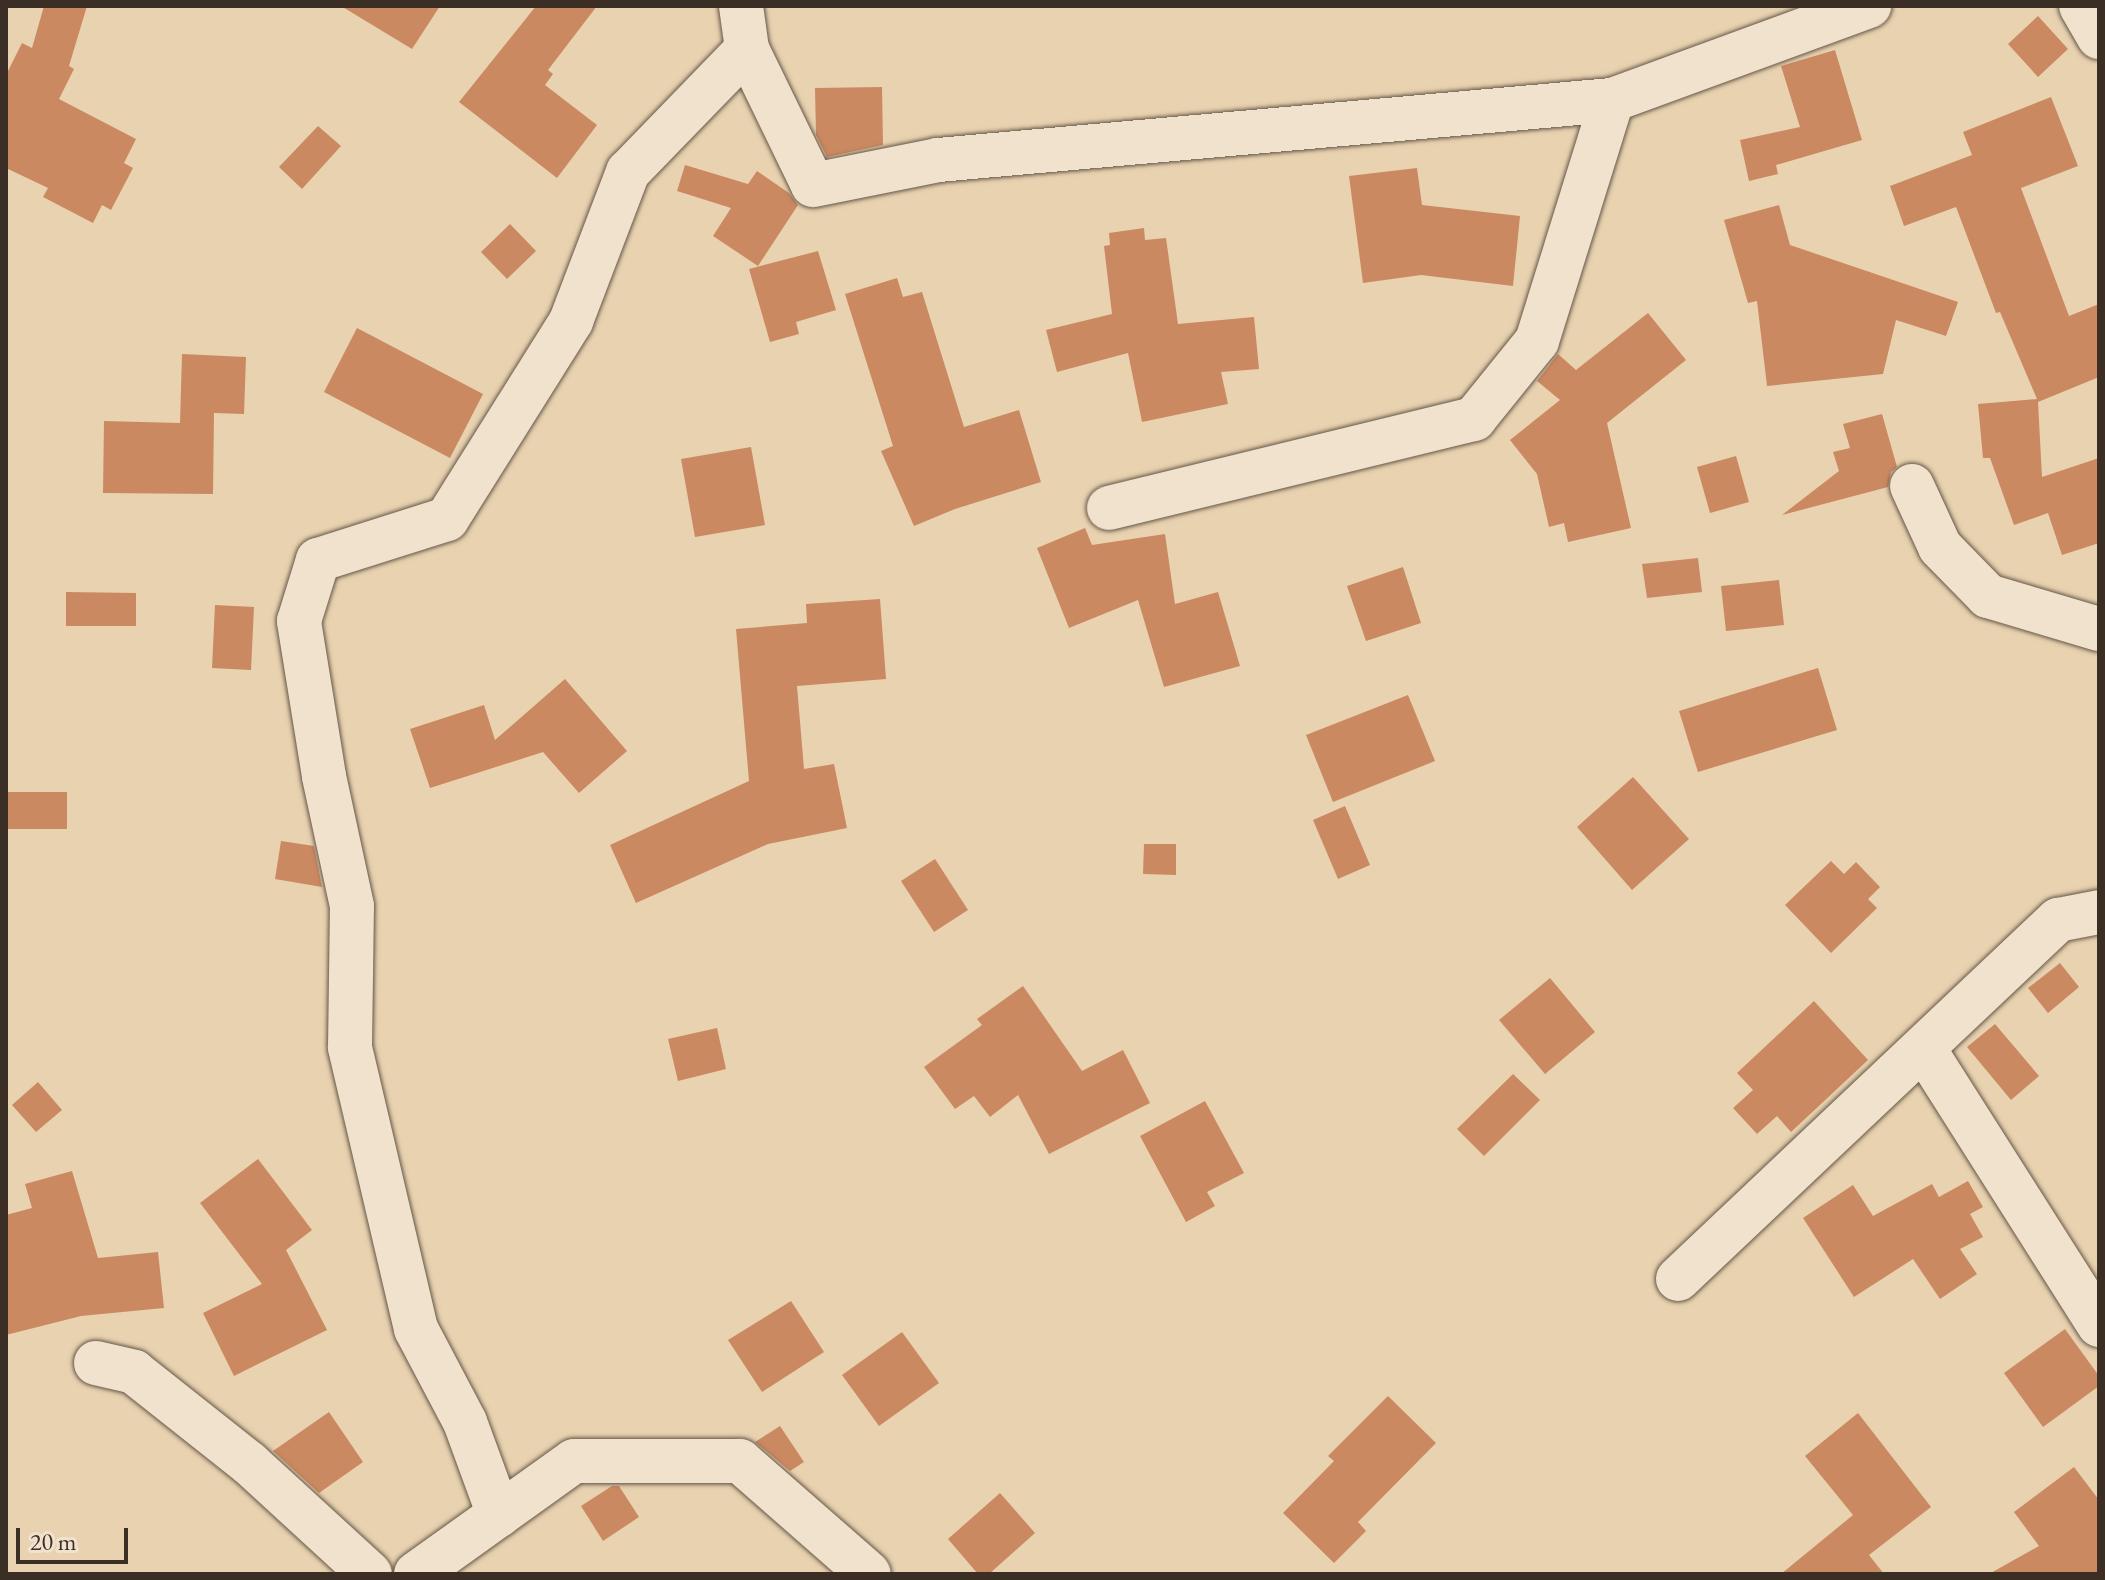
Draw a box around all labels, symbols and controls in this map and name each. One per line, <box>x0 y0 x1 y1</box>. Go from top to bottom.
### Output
scale bar <box>20 1512 132 1562</box>
text: 20 m <box>30 1526 77 1557</box>

